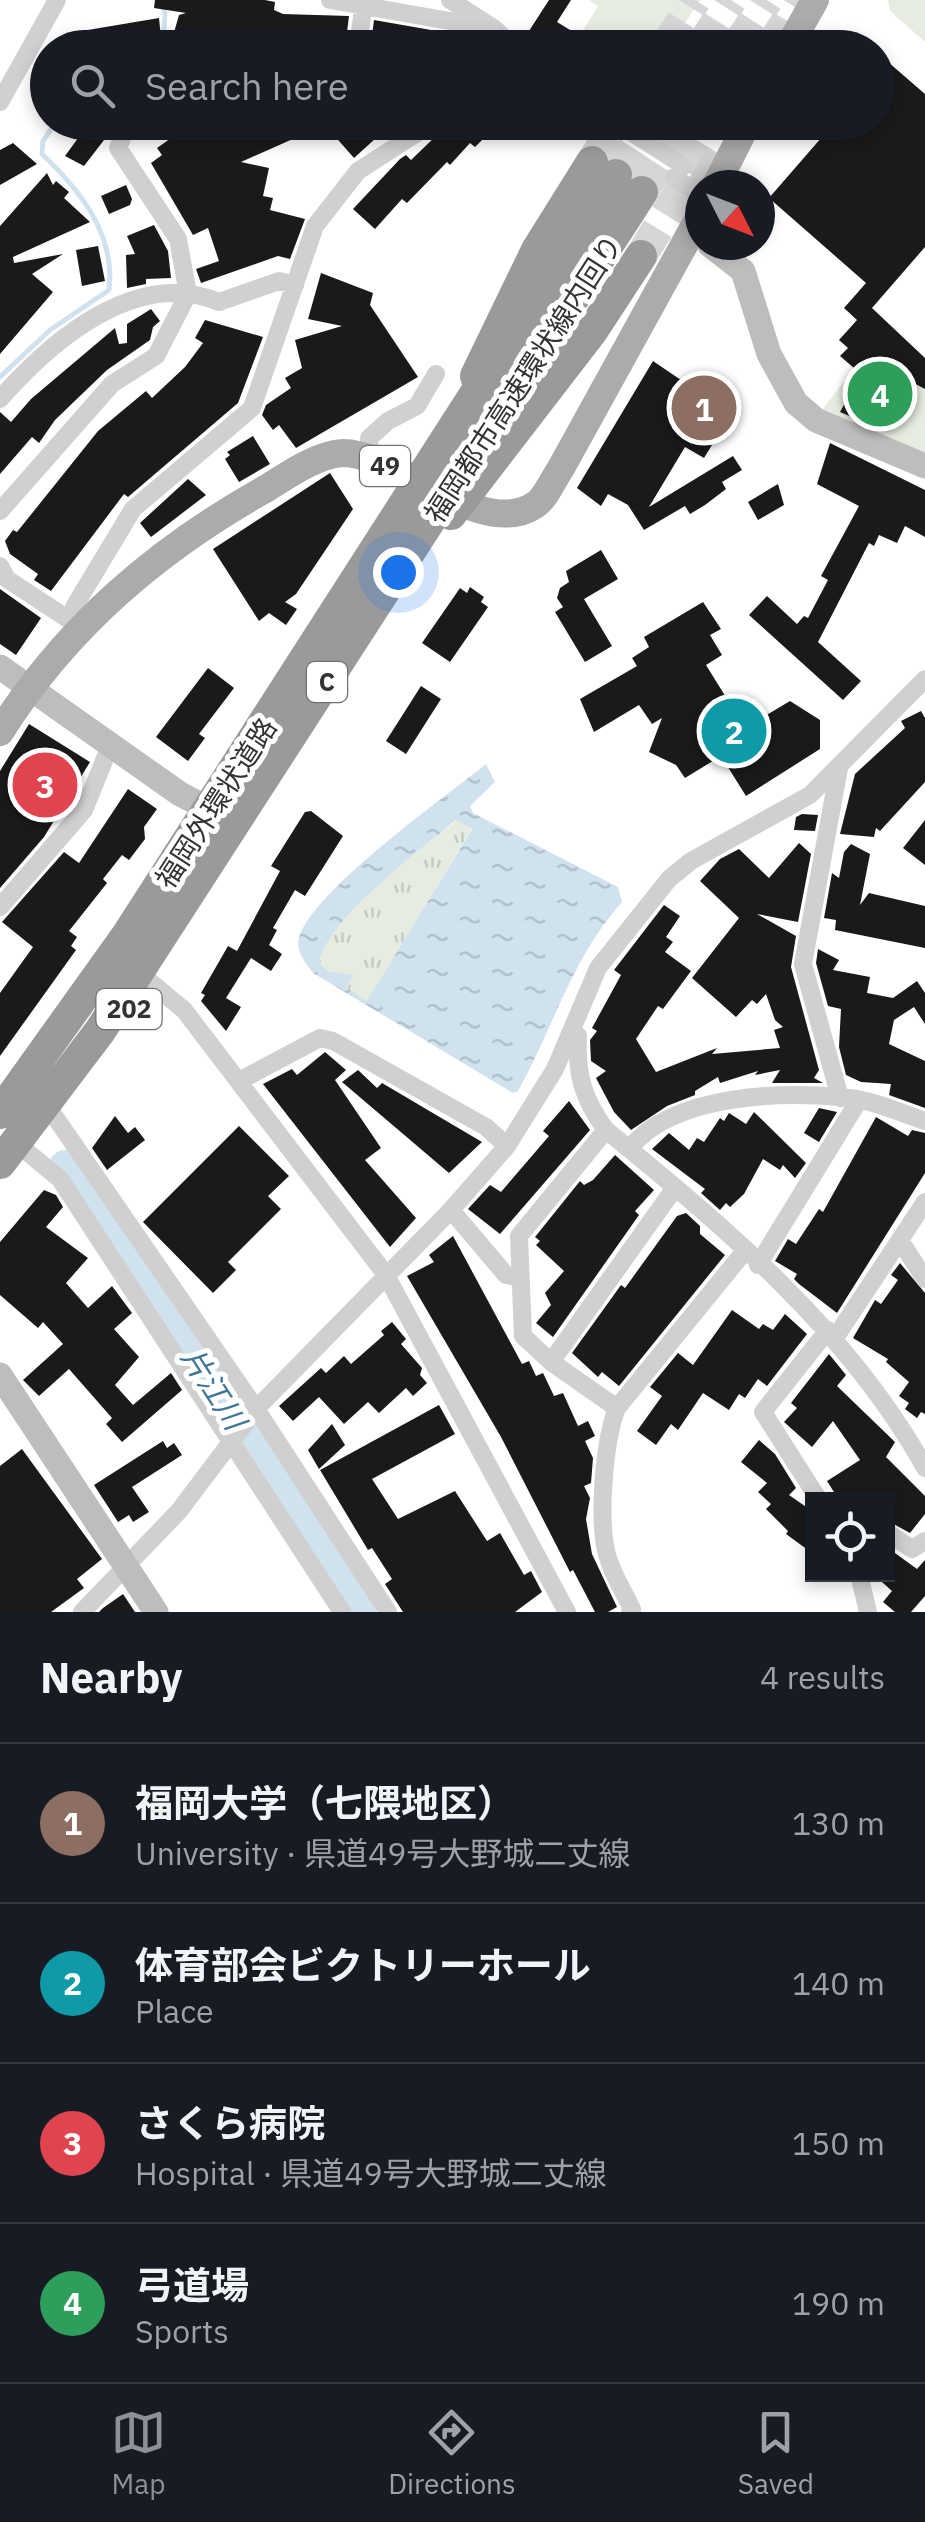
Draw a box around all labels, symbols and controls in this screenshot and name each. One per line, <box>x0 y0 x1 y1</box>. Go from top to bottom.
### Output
search box <box>30 30 895 140</box>
icon: search <box>65 58 120 113</box>
text: Search here <box>145 61 349 110</box>
north arrow <box>685 170 775 260</box>
street label: 福岡都市高速環状線内回り <box>416 228 630 530</box>
pin: 4 <box>848 356 912 432</box>
pin: 1 <box>672 370 736 446</box>
road number: 49 <box>360 446 410 486</box>
your location <box>373 547 424 598</box>
road number: C <box>307 662 347 702</box>
pin: 2 <box>702 694 766 768</box>
street label: 福岡外環状道路 <box>147 710 284 895</box>
pin: 3 <box>12 748 78 822</box>
road number: 202 <box>96 989 162 1029</box>
water label: 片江川 <box>173 1340 257 1439</box>
map controls <box>805 1492 895 1582</box>
button: locate <box>805 1492 895 1582</box>
text: Nearby <box>40 1650 182 1705</box>
text: 4 results <box>760 1656 885 1698</box>
text: 福岡大学（七隈地区） <box>135 1778 515 1827</box>
text: 1 <box>63 1802 82 1844</box>
text: 130 m <box>792 1802 885 1844</box>
text: University · 県道49号大野城二丈線 <box>135 1832 630 1874</box>
text: 体育部会ビクトリーホール <box>135 1940 591 1989</box>
text: 2 <box>63 1962 82 2004</box>
text: 140 m <box>792 1962 885 2004</box>
text: Place <box>135 1990 214 2032</box>
text: さくら病院 <box>135 2098 325 2147</box>
text: 3 <box>63 2122 82 2164</box>
text: 150 m <box>792 2122 885 2164</box>
text: Hospital · 県道49号大野城二丈線 <box>135 2152 607 2194</box>
text: 弓道場 <box>135 2260 249 2309</box>
text: 4 <box>63 2282 82 2324</box>
text: 190 m <box>792 2282 885 2324</box>
text: Sports <box>135 2310 229 2352</box>
tab: Map <box>111 2405 166 2502</box>
tab: Directions <box>388 2405 516 2502</box>
tab: Saved <box>738 2405 814 2502</box>

